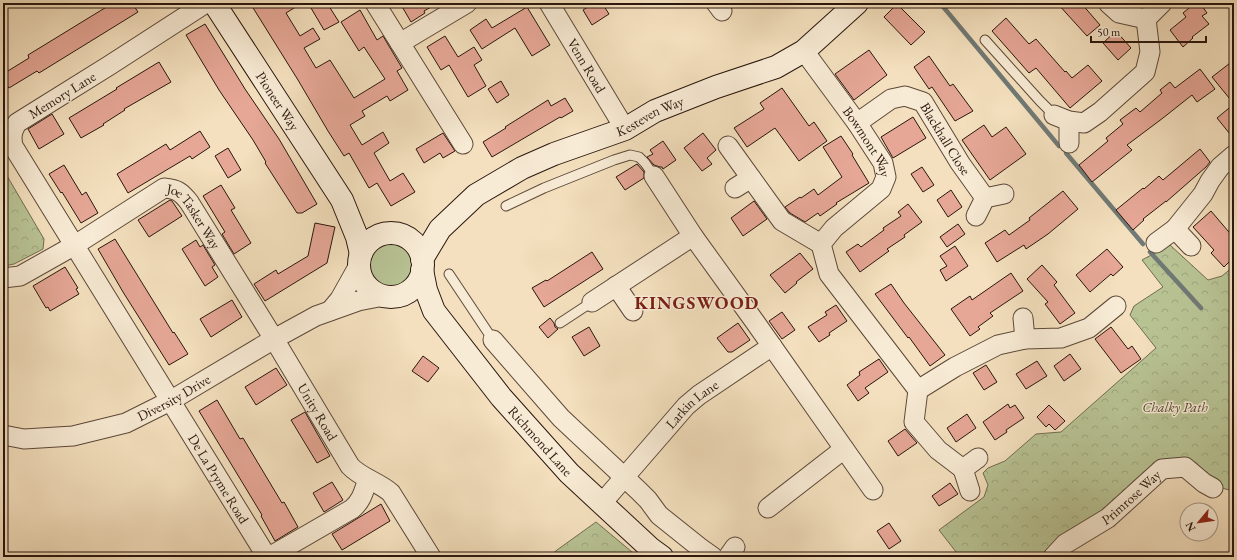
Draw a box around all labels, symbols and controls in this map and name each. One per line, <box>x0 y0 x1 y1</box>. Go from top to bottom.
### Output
scale bar <box>1091 18 1206 44</box>
text: 50 m <box>1097 24 1121 40</box>
street label: Venn Road <box>563 35 610 97</box>
street label: Memory Lane <box>25 67 99 123</box>
street label: Pioneer Way <box>252 68 304 135</box>
street label: Kesteven Way <box>614 91 687 140</box>
street label: Blackhall Close <box>916 99 975 179</box>
street label: Bowmont Way <box>839 103 895 179</box>
street label: Joe Tasker Way <box>165 179 225 253</box>
district label: KINGSWOOD <box>635 291 759 314</box>
street label: Diversity Drive <box>134 370 214 425</box>
street label: Larkin Lane <box>662 375 722 432</box>
street label: Unity Road <box>294 380 342 445</box>
park label: Chalky Path <box>1142 398 1208 416</box>
street label: Richmond Lane <box>504 402 577 480</box>
street label: De La Pryme Road <box>184 430 254 528</box>
street label: Primrose Way <box>1098 465 1165 529</box>
north arrow <box>1179 502 1219 542</box>
text: N <box>1182 519 1199 534</box>

